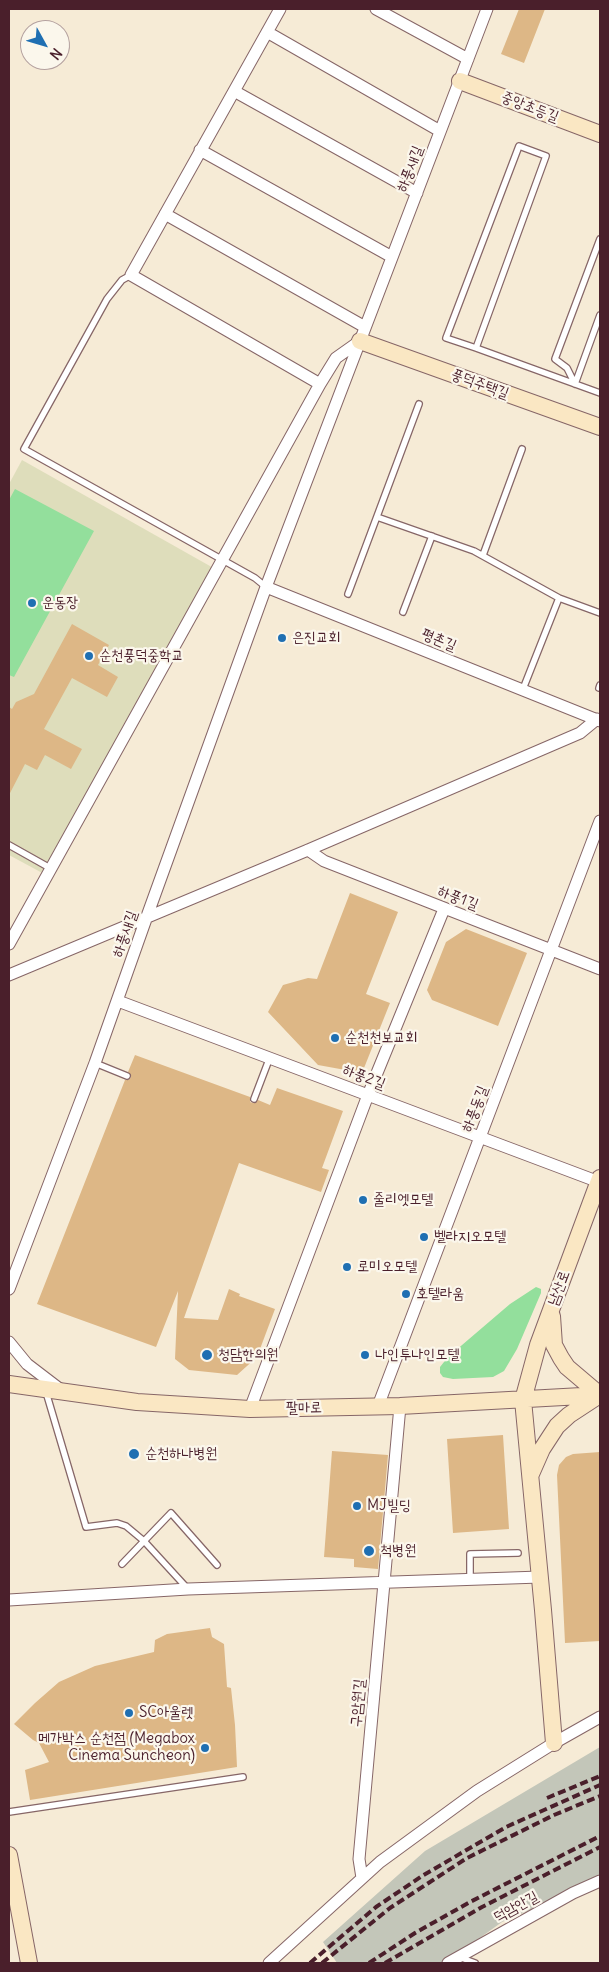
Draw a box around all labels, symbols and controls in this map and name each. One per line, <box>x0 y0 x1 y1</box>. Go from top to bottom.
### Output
north arrow <box>20 20 70 70</box>
text: N <box>46 44 66 63</box>
street label: 중앙초등길 <box>499 88 561 126</box>
street label: 하풍새길 <box>393 143 427 195</box>
street label: 풍덕주택길 <box>449 365 511 403</box>
place label: 운동장 <box>42 594 78 612</box>
marker: 운동장 <box>26 597 38 609</box>
street label: 평촌길 <box>419 625 459 655</box>
place label: 은진교회 <box>292 629 340 647</box>
marker: 은진교회 <box>276 632 288 644</box>
place label: 순천풍덕중학교 <box>99 647 183 665</box>
marker: 순천풍덕중학교 <box>83 650 95 662</box>
street label: 하풍1길 <box>435 882 481 914</box>
street label: 하풍새길 <box>109 908 141 960</box>
place label: 순천천보교회 <box>345 1029 417 1047</box>
marker: 순천천보교회 <box>329 1032 341 1044</box>
street label: 하풍2길 <box>340 1061 388 1093</box>
street label: 하풍동길 <box>458 1083 492 1135</box>
place label: 줄리엣모텔 <box>373 1191 433 1209</box>
marker: 줄리엣모텔 <box>357 1194 369 1206</box>
place label: 벨라지오모텔 <box>434 1228 506 1246</box>
marker: 벨라지오모텔 <box>418 1231 430 1243</box>
place label: 로미오모텔 <box>357 1258 417 1276</box>
marker: 로미오모텔 <box>341 1261 353 1273</box>
street label: 남산로 <box>544 1268 574 1308</box>
place label: 호텔라움 <box>416 1285 464 1303</box>
marker: 호텔라움 <box>400 1288 412 1300</box>
place label: 청담한의원 <box>218 1346 278 1364</box>
place label: 나인투나인모텔 <box>375 1346 459 1364</box>
marker: 청담한의원 <box>200 1348 214 1362</box>
marker: 나인투나인모텔 <box>359 1349 371 1361</box>
street label: 팔마로 <box>286 1399 322 1417</box>
place label: 순천하나병원 <box>145 1445 217 1463</box>
marker: 순천하나병원 <box>127 1447 141 1461</box>
place label: MJ빌딩 <box>367 1497 411 1515</box>
marker: MJ빌딩 <box>351 1500 363 1512</box>
place label: 척병원 <box>380 1542 416 1560</box>
marker: 척병원 <box>362 1544 376 1558</box>
street label: 구암원길 <box>347 1678 369 1728</box>
place label: SC아울렛 <box>139 1704 193 1722</box>
marker: SC아울렛 <box>123 1707 135 1719</box>
place label: 메가박스 순천점 (Megabox Cinema Suncheon) <box>38 1730 195 1765</box>
marker: 메가박스 순천점 (Megabox Cinema Suncheon) <box>199 1742 211 1754</box>
street label: 덕암안길 <box>491 1887 541 1927</box>

